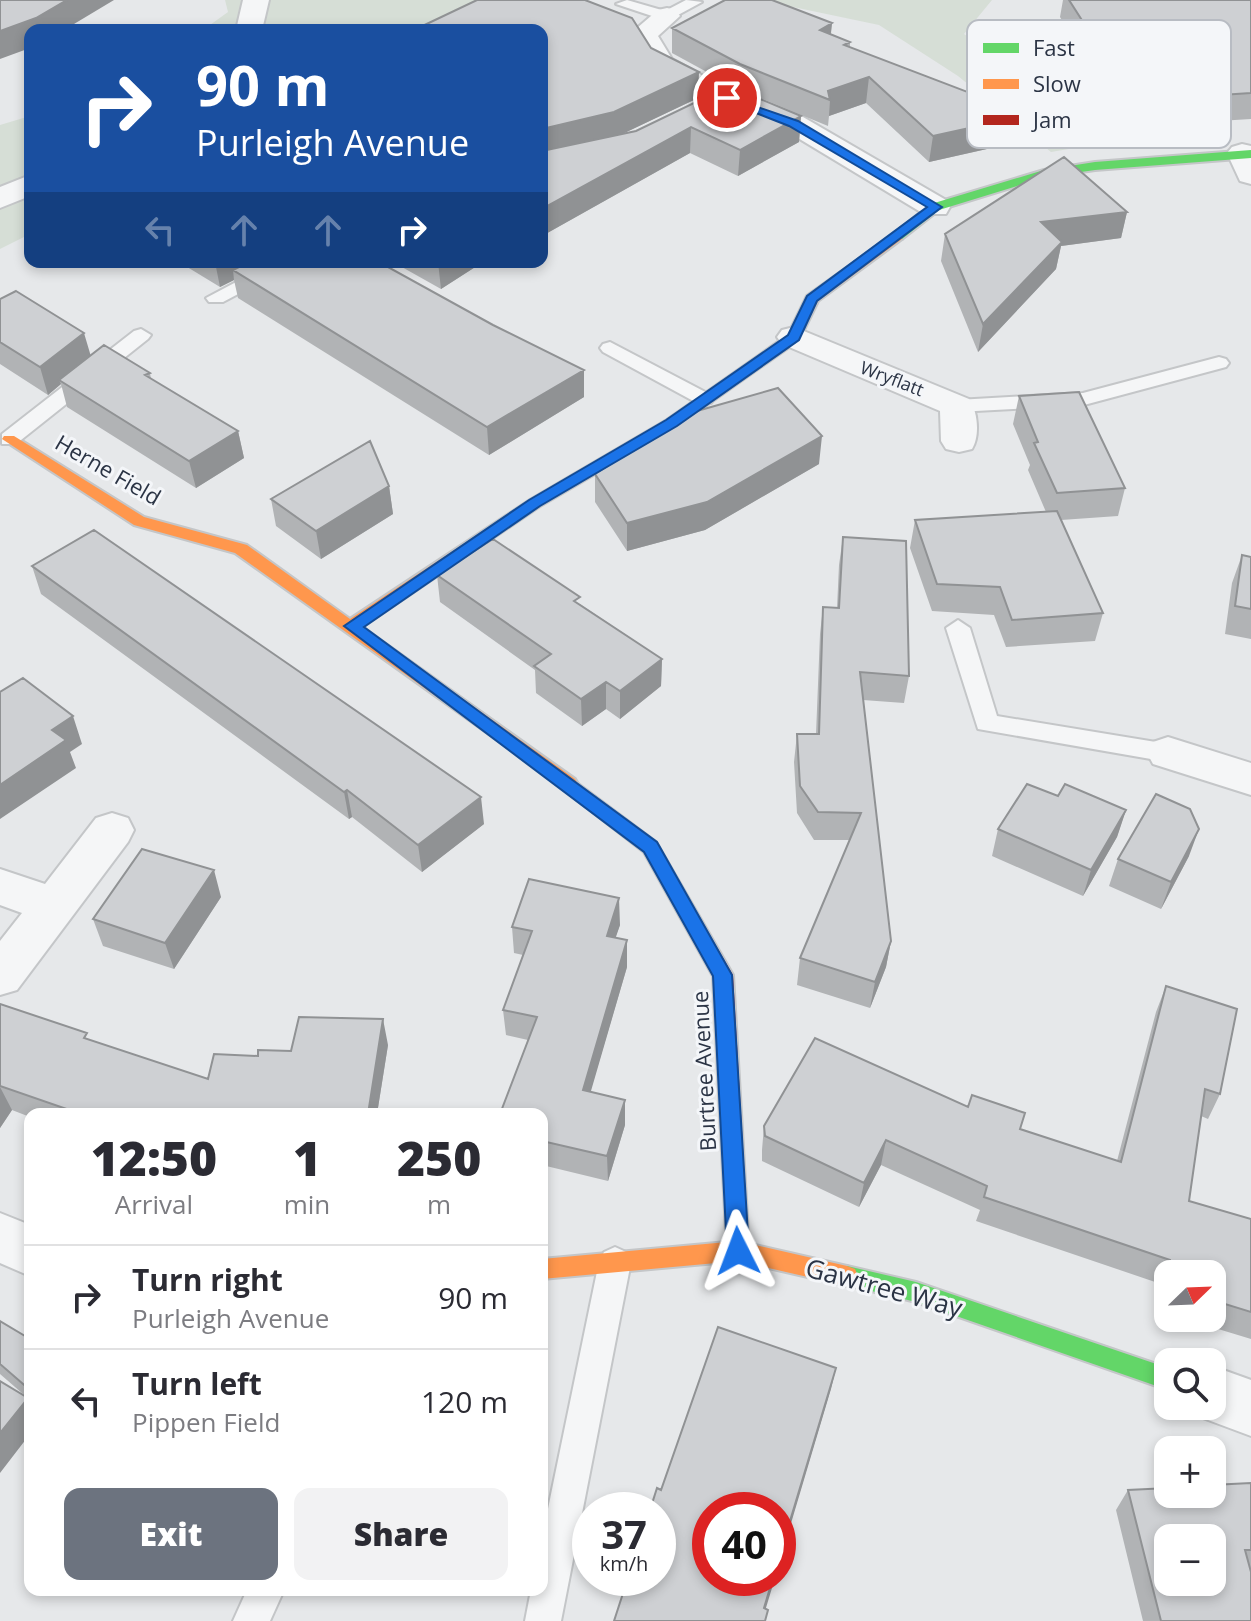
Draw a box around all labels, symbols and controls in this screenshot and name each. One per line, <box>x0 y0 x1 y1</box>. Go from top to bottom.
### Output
legend <box>967 20 1231 148</box>
text: Fast <box>1033 32 1075 62</box>
text: 90 m <box>196 46 330 122</box>
icon: right <box>64 56 168 160</box>
pin <box>693 64 761 132</box>
text: Slow <box>1033 68 1081 98</box>
icon: arrive <box>705 76 749 120</box>
text: Jam <box>1031 104 1072 134</box>
text: Purleigh Avenue <box>196 118 469 167</box>
icon: left <box>138 208 182 252</box>
icon: ahead <box>222 208 266 252</box>
icon: ahead <box>306 208 350 252</box>
icon: right <box>390 208 434 252</box>
street label: Wryflatt <box>857 355 928 401</box>
street label: Herne Field <box>50 427 167 511</box>
street label: Burtree Avenue <box>684 990 722 1152</box>
text: 12:50 <box>91 1125 217 1190</box>
text: 1 <box>293 1125 321 1190</box>
text: 250 <box>397 1125 481 1190</box>
text: Arrival <box>115 1186 193 1222</box>
text: min <box>284 1186 330 1222</box>
text: m <box>427 1186 451 1222</box>
position arrow <box>696 1209 780 1293</box>
street label: Gawtree Way <box>802 1249 968 1325</box>
text: Turn right <box>132 1259 283 1300</box>
north arrow <box>1154 1260 1226 1332</box>
map controls <box>1154 1260 1226 1596</box>
icon: right <box>64 1275 108 1319</box>
text: 90 m <box>438 1277 508 1318</box>
text: Purleigh Avenue <box>132 1300 329 1336</box>
button: search <box>1154 1348 1226 1420</box>
text: Turn left <box>132 1363 262 1404</box>
icon: left <box>64 1379 108 1423</box>
text: 120 m <box>421 1381 508 1422</box>
text: Pippen Field <box>132 1404 280 1440</box>
button: + <box>1154 1436 1226 1508</box>
button: Exit <box>64 1488 278 1580</box>
button: Share <box>294 1488 508 1580</box>
speed limit sign: 40 <box>692 1492 796 1596</box>
text: 37 <box>601 1506 647 1561</box>
button: − <box>1154 1524 1226 1596</box>
text: km/h <box>600 1550 648 1577</box>

